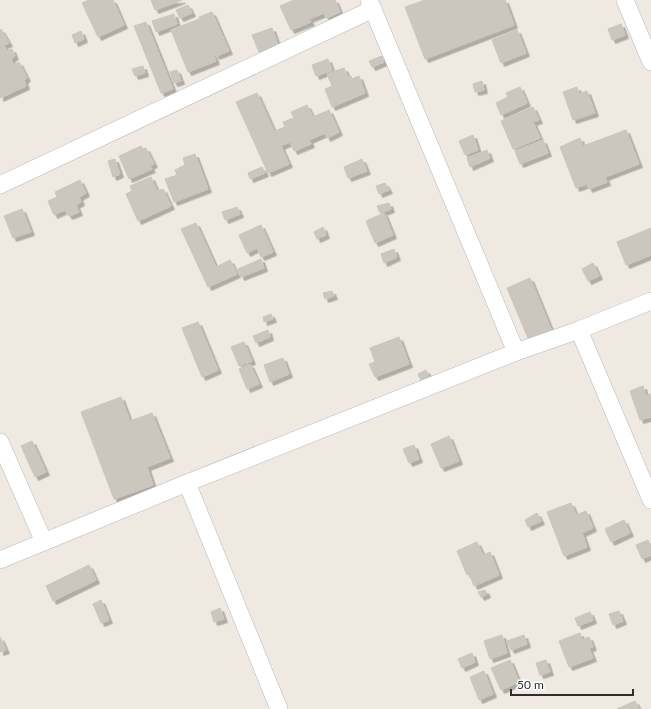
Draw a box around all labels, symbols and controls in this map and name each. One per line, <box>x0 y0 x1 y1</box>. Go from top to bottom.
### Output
scale bar <box>511 671 633 697</box>
text: 50 m <box>517 677 544 692</box>

